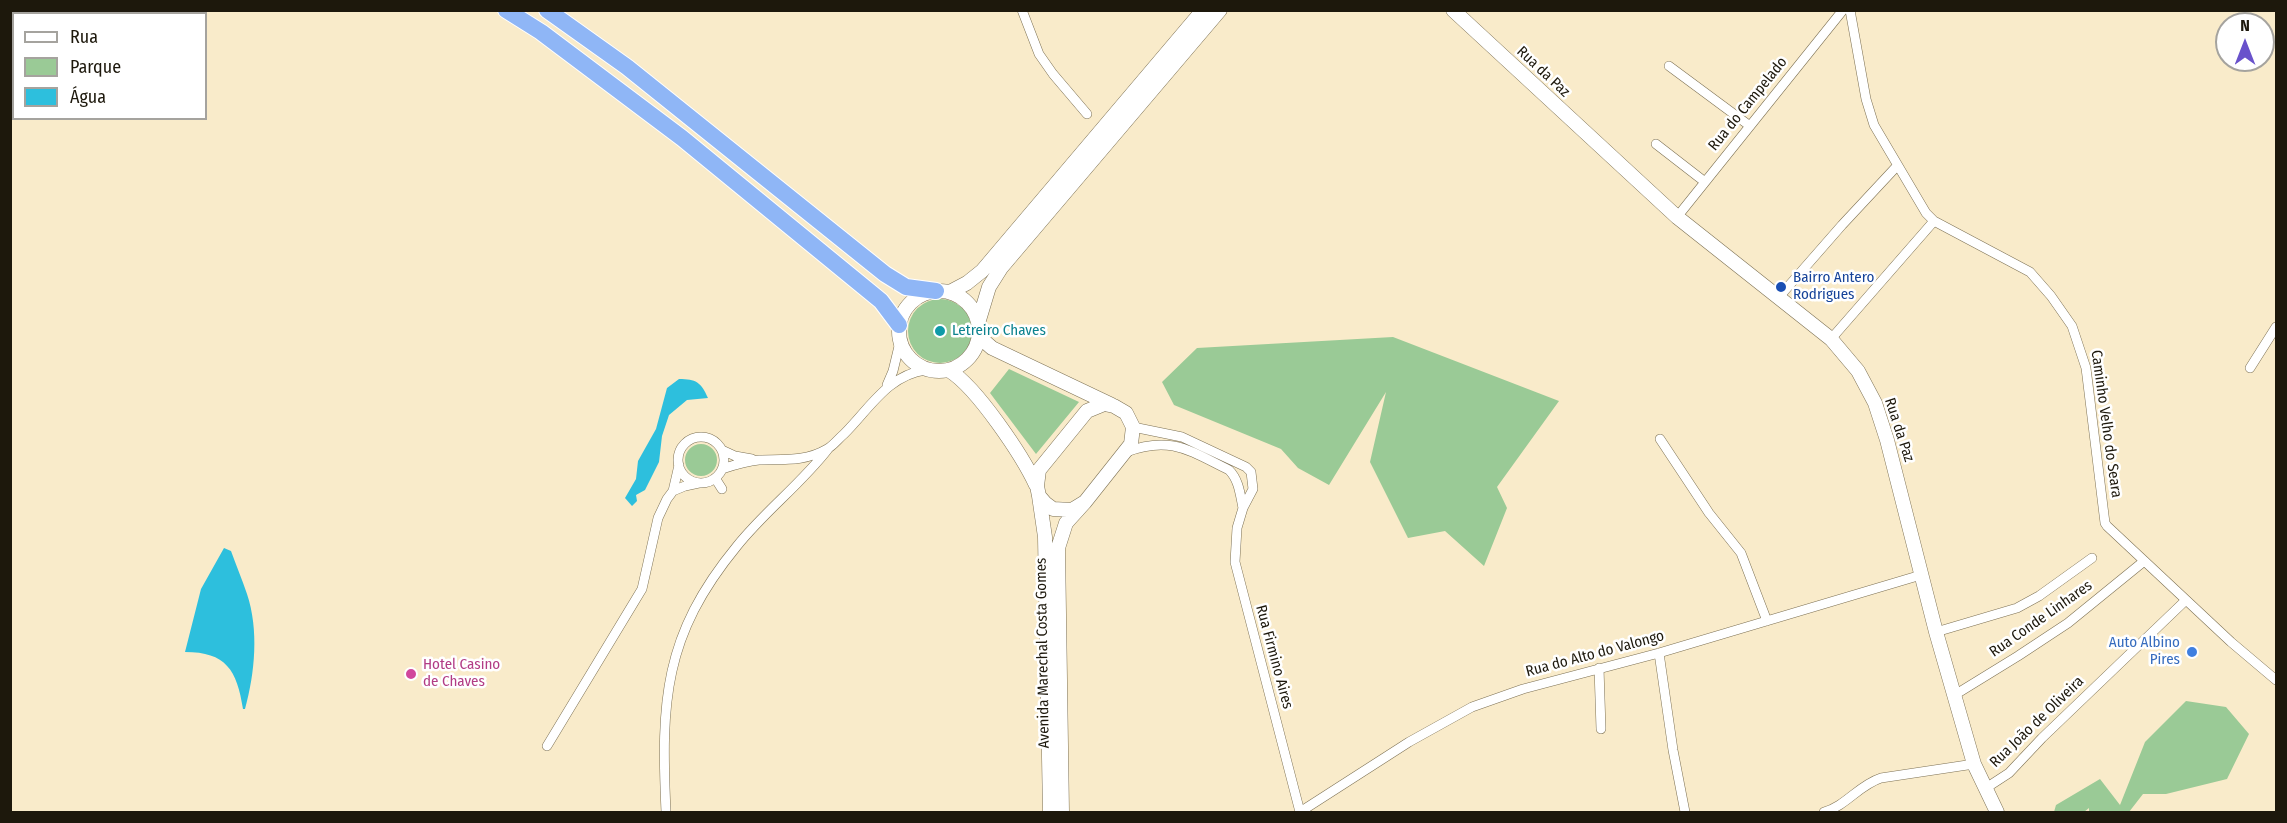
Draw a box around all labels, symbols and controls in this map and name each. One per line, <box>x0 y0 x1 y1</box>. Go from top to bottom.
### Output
legend <box>12 12 207 120</box>
north arrow <box>2215 12 2275 72</box>
text: N <box>2240 16 2250 35</box>
text: Rua <box>70 26 98 48</box>
street label: Rua da Paz <box>1513 43 1573 101</box>
street label: Rua do Campelado <box>1705 54 1791 154</box>
text: Parque <box>70 56 121 78</box>
text: Água <box>70 86 106 108</box>
place label: Bairro Antero Rodrigues <box>1793 269 1874 304</box>
marker: Bairro Antero Rodrigues <box>1774 280 1788 294</box>
place label: Letreiro Chaves <box>952 322 1046 340</box>
marker: Letreiro Chaves <box>933 324 947 338</box>
street label: Caminho Velho do Seara <box>2087 349 2125 499</box>
street label: Rua da Paz <box>1880 396 1918 464</box>
street label: Avenida Marechal Costa Gomes <box>1032 557 1054 749</box>
street label: Rua Conde Linhares <box>1986 577 2096 661</box>
street label: Rua Firmino Aires <box>1251 603 1297 711</box>
street label: Rua do Alto do Valongo <box>1524 627 1666 681</box>
place label: Auto Albino Pires <box>2109 634 2180 669</box>
marker: Auto Albino Pires <box>2185 645 2199 659</box>
place label: Hotel Casino de Chaves <box>423 656 500 691</box>
marker: Hotel Casino de Chaves <box>404 667 418 681</box>
street label: Rua João de Oliveira <box>1986 673 2088 771</box>

